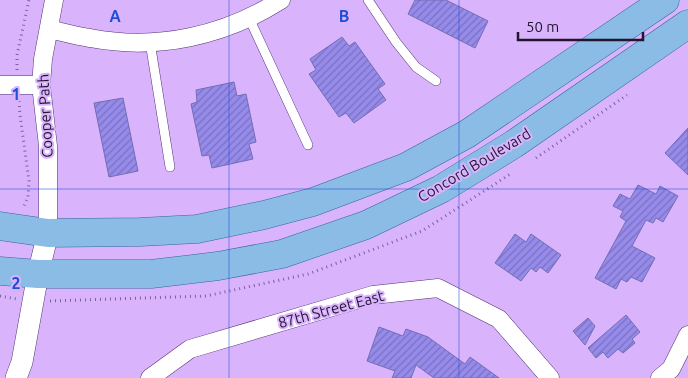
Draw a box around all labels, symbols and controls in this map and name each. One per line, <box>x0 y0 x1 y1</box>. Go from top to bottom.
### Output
text: A <box>109 7 121 25</box>
text: B <box>339 7 349 25</box>
scale bar <box>518 10 643 42</box>
text: 50 m <box>526 18 559 35</box>
street label: Cooper Path <box>34 74 56 158</box>
text: 1 <box>11 85 21 103</box>
street label: Concord Boulevard <box>414 125 534 205</box>
text: 2 <box>11 274 21 292</box>
street label: 87th Street East <box>276 287 386 331</box>

